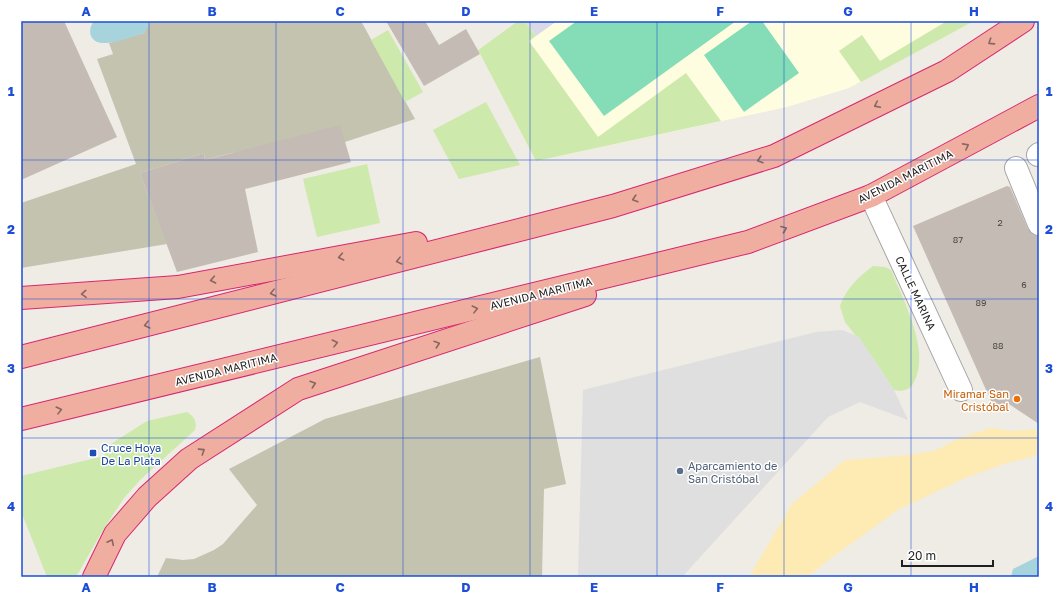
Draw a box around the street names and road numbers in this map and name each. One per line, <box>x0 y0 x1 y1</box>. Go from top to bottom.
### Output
street label: AVENIDA MARITIMA <box>855 146 955 206</box>
street label: CALLE MARINA <box>893 254 939 333</box>
street label: AVENIDA MARITIMA <box>489 274 594 312</box>
street label: AVENIDA MARITIMA <box>174 350 279 388</box>

